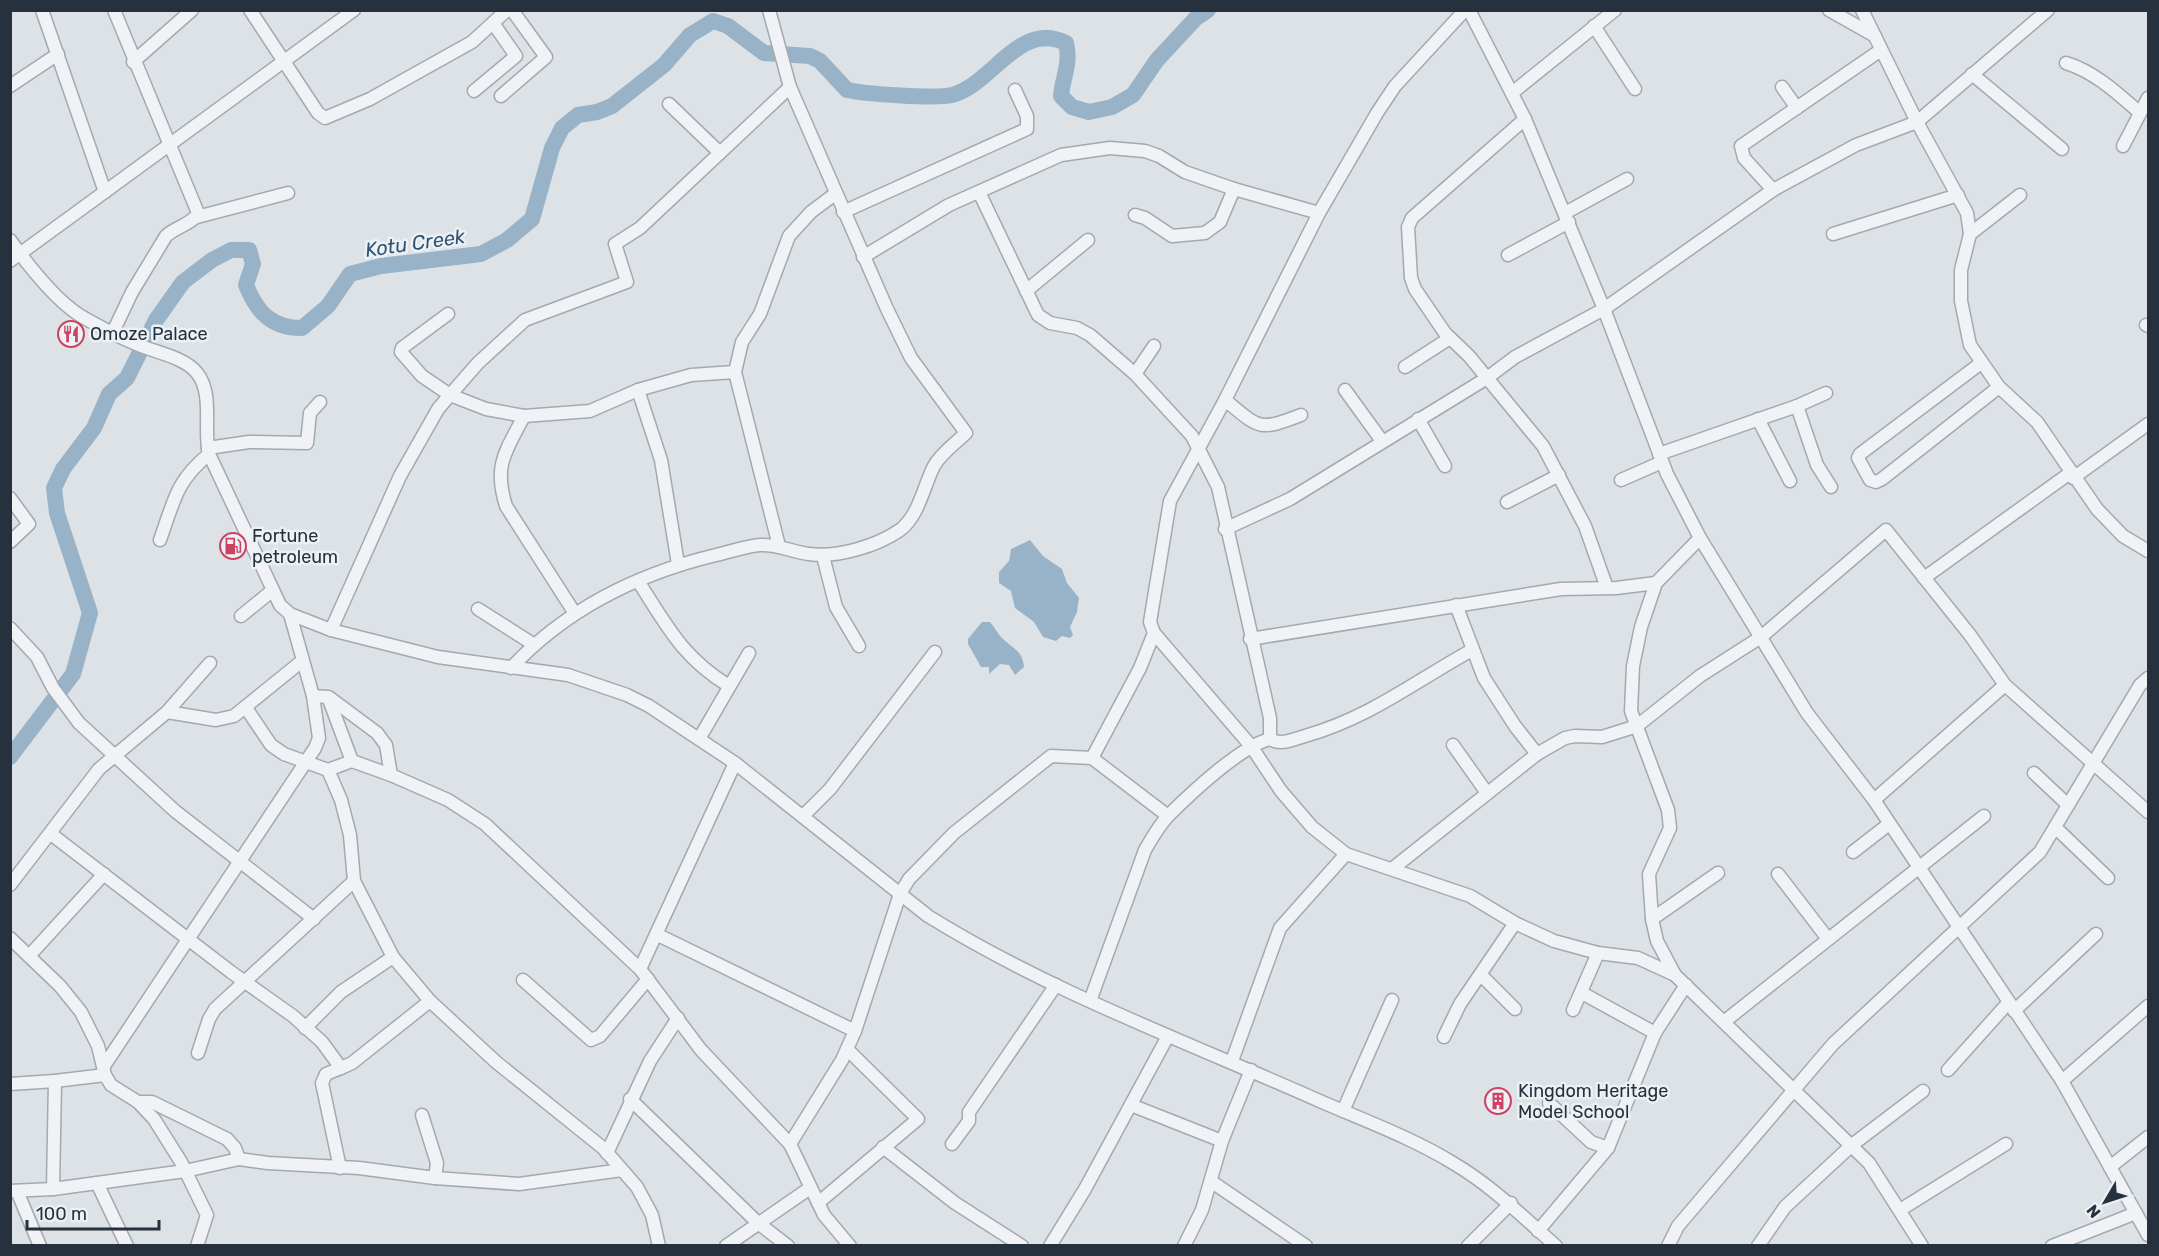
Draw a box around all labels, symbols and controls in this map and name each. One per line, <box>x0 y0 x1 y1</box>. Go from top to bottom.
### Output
water label: Kotu Creek <box>364 224 467 262</box>
restaurant icon: Omoze Palace <box>56 319 86 349</box>
place label: Omoze Palace <box>90 323 208 345</box>
place label: Fortune petroleum <box>252 525 338 568</box>
fuel station icon: Fortune petroleum <box>218 531 248 561</box>
place label: Kingdom Heritage Model School <box>1518 1080 1668 1123</box>
building icon: Kingdom Heritage Model School <box>1483 1086 1513 1116</box>
north arrow <box>2075 1172 2135 1232</box>
scale bar <box>27 1193 159 1231</box>
text: N <box>2083 1201 2105 1222</box>
text: 100 m <box>36 1203 87 1225</box>

